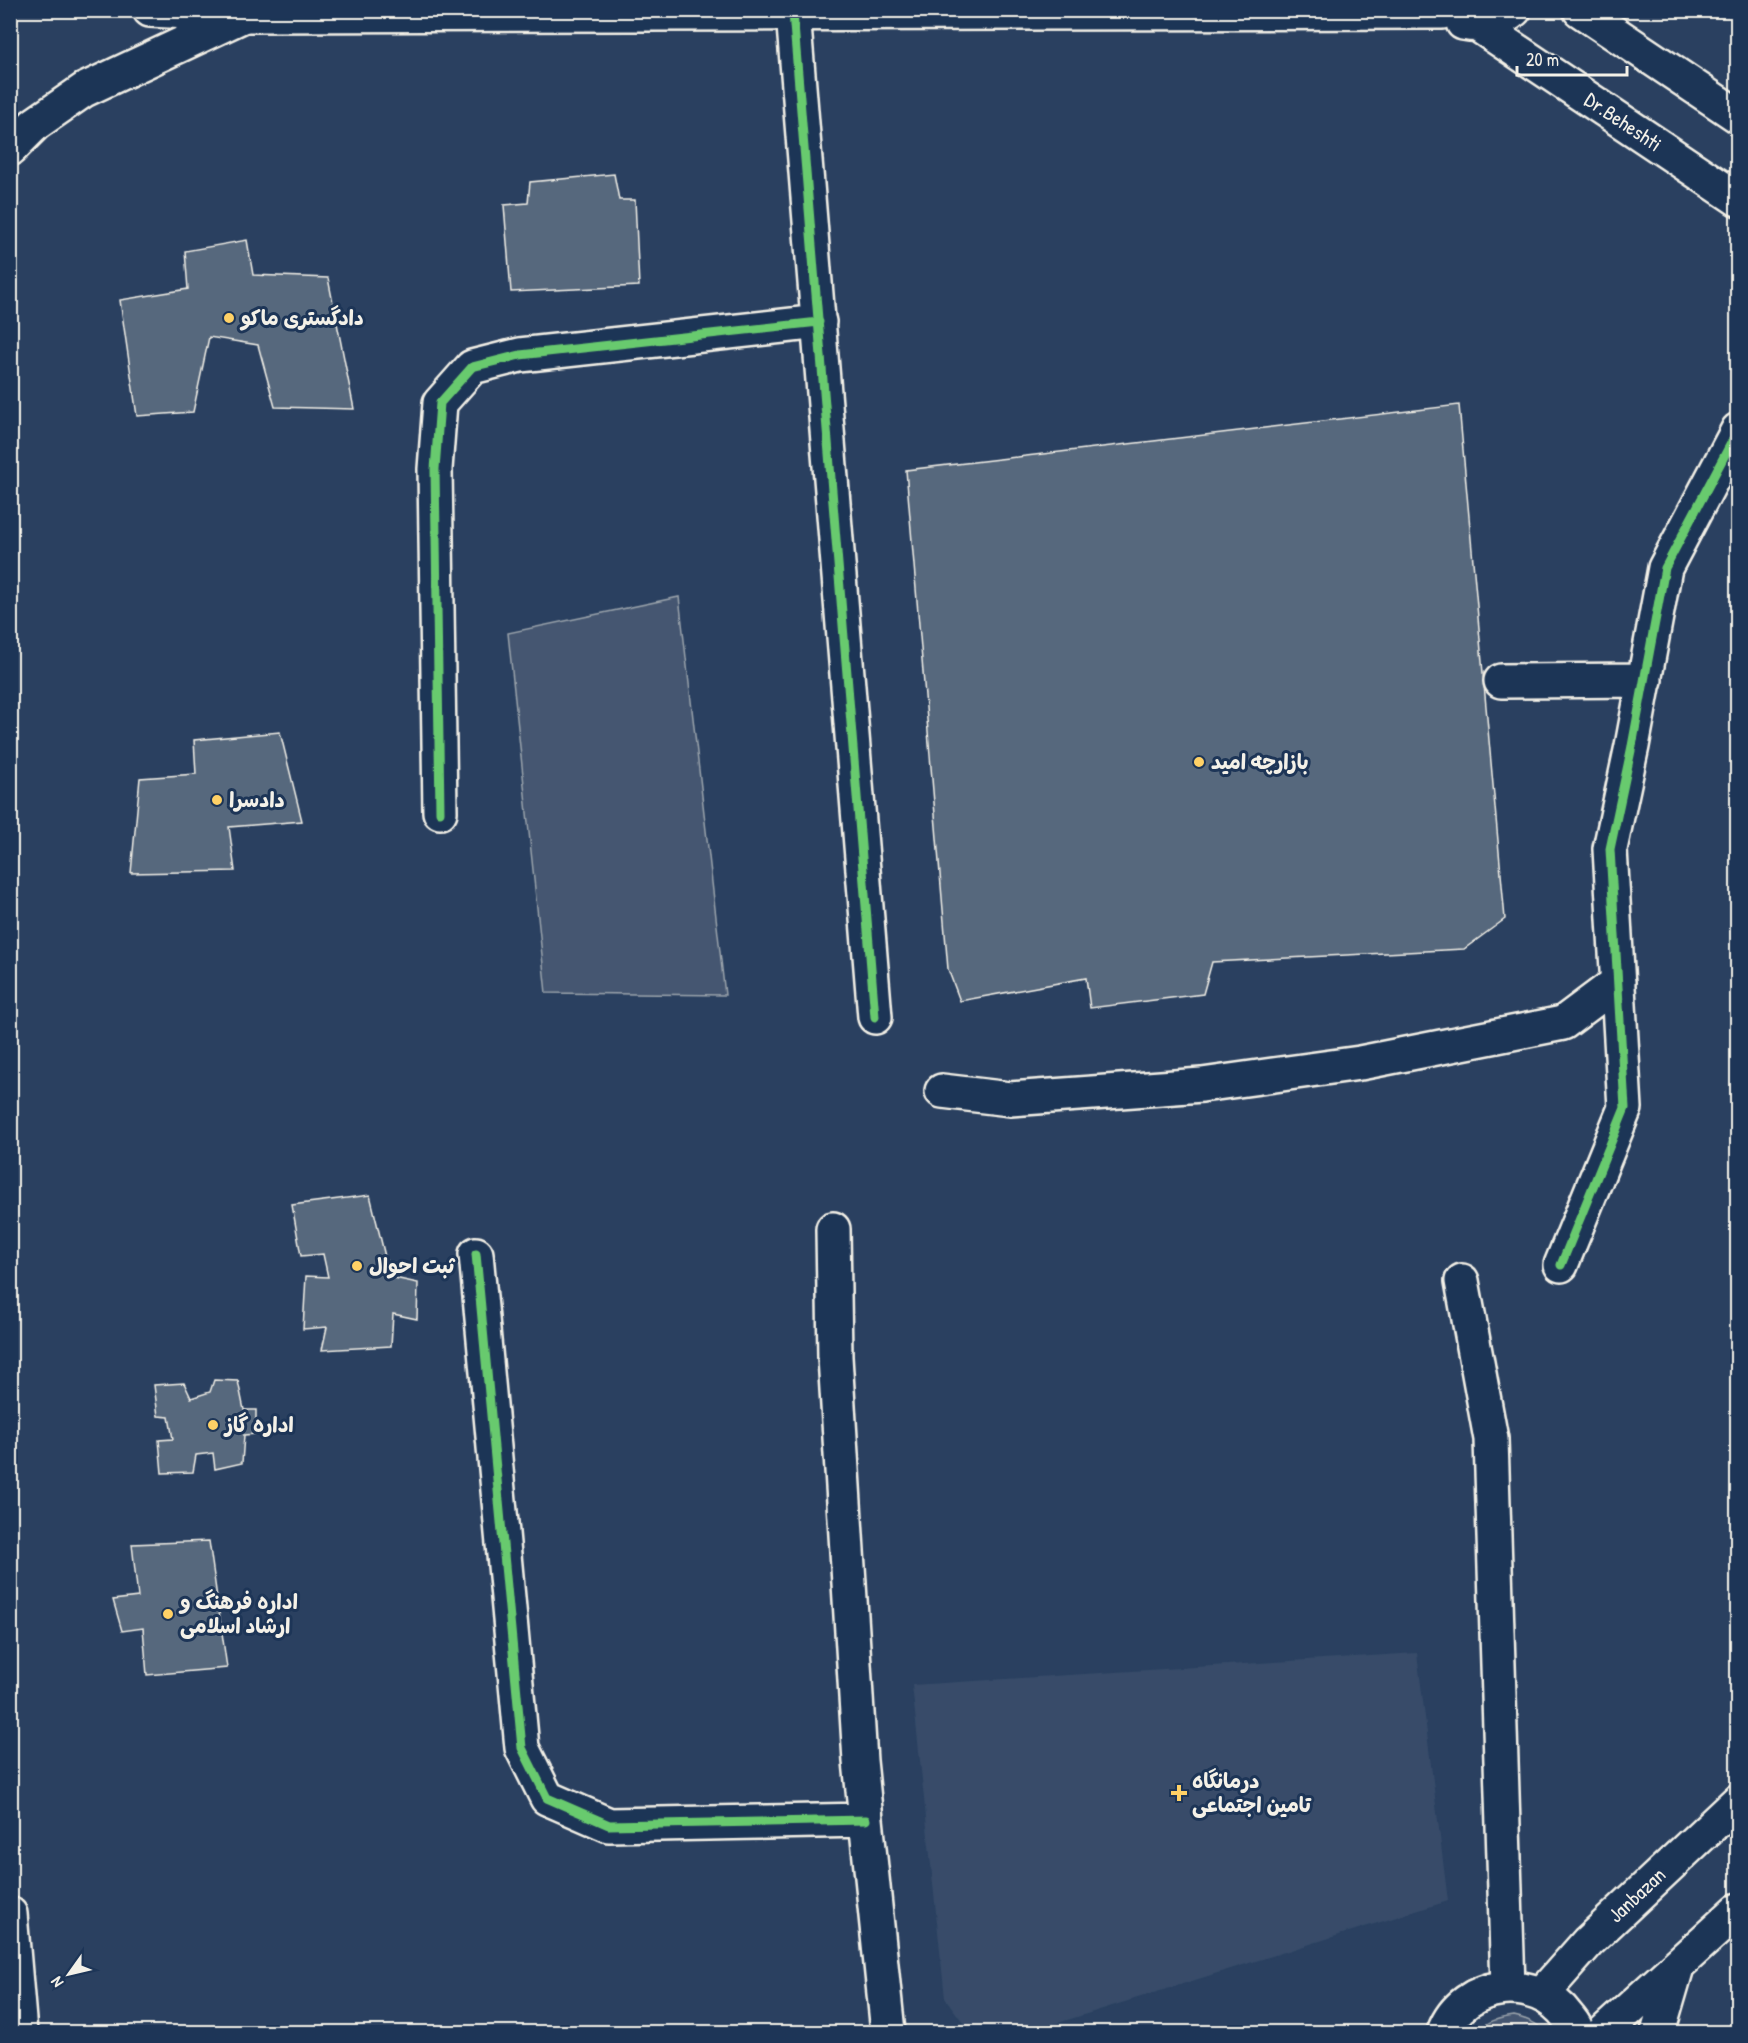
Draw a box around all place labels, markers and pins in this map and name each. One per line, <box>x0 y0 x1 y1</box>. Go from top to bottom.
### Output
place label: دادگستری ماکو <box>239 303 364 332</box>
marker: دادگستری ماکو <box>222 311 236 325</box>
place label: بازارچه امید <box>1211 747 1309 776</box>
marker: بازارچه امید <box>1192 755 1206 769</box>
place label: دادسرا <box>229 785 285 814</box>
marker: دادسرا <box>210 793 224 807</box>
place label: ثبت احوال <box>369 1251 456 1280</box>
marker: ثبت احوال <box>350 1259 364 1273</box>
place label: اداره گاز <box>223 1410 294 1439</box>
marker: اداره گاز <box>206 1418 220 1432</box>
place label: اداره فرهنگ و ارشاد اسلامی <box>178 1587 298 1640</box>
marker: اداره فرهنگ و ارشاد اسلامی <box>161 1607 175 1621</box>
place label: درمانگاه تامین اجتماعی <box>1192 1766 1312 1819</box>
marker: درمانگاه تامین اجتماعی <box>1170 1784 1188 1802</box>

